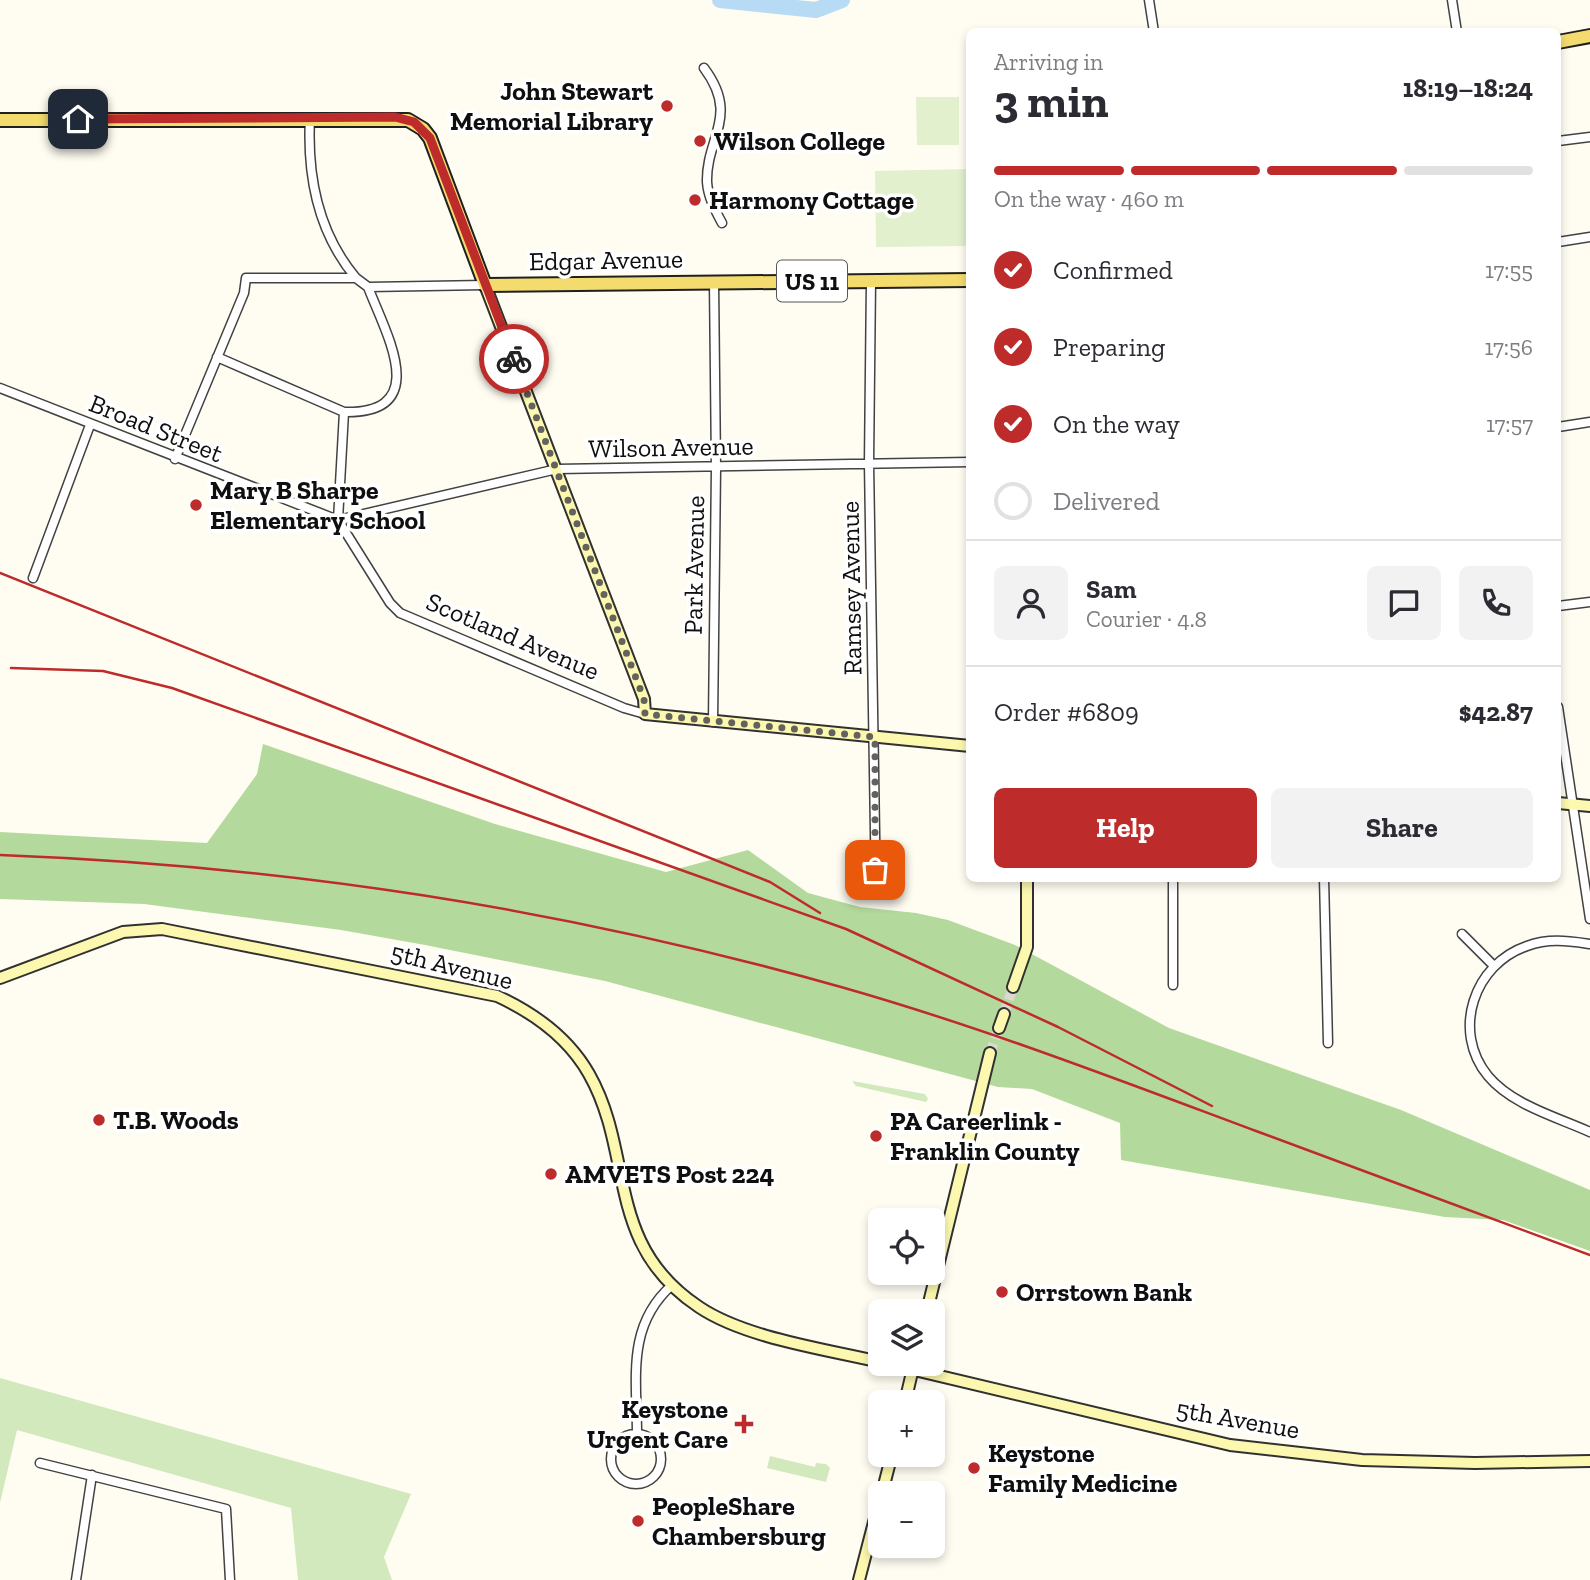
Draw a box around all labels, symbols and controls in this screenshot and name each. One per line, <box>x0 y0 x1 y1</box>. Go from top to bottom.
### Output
text: Arriving in <box>994 48 1103 76</box>
text: 18:19–18:24 <box>1403 72 1533 104</box>
text: 3 min <box>994 74 1108 129</box>
place label: John Stewart Memorial Library <box>450 75 654 137</box>
pin <box>48 89 108 149</box>
marker: John Stewart Memorial Library <box>659 98 675 114</box>
icon: home <box>59 100 97 138</box>
place label: Wilson College <box>714 125 886 157</box>
marker: Wilson College <box>692 133 708 149</box>
place label: Harmony Cottage <box>709 184 914 216</box>
text: On the way · 460 m <box>994 185 1184 213</box>
marker: Harmony Cottage <box>687 192 703 208</box>
street label: Edgar Avenue <box>529 243 683 277</box>
icon: check <box>994 251 1032 289</box>
text: Confirmed <box>1053 254 1173 286</box>
text: 17:55 <box>1485 256 1533 284</box>
road number: US 11 <box>777 260 847 302</box>
courier <box>479 324 549 394</box>
icon: check <box>994 328 1032 366</box>
text: Preparing <box>1053 331 1165 363</box>
text: 17:56 <box>1485 333 1533 361</box>
icon: bike <box>495 340 533 378</box>
street label: Broad Street <box>85 387 228 469</box>
icon: check <box>994 405 1032 443</box>
text: On the way <box>1053 408 1180 440</box>
text: 17:57 <box>1486 410 1533 438</box>
street label: Wilson Avenue <box>588 430 754 464</box>
place label: Mary B Sharpe Elementary School <box>210 474 426 536</box>
text: Delivered <box>1053 485 1160 517</box>
street label: Park Avenue <box>677 495 711 635</box>
marker: Mary B Sharpe Elementary School <box>188 497 204 513</box>
street label: Ramsey Avenue <box>833 501 869 675</box>
button: person <box>994 566 1068 640</box>
button: chat <box>1367 566 1441 640</box>
button: phone <box>1459 566 1533 640</box>
text: Sam <box>1086 573 1136 605</box>
street label: Scotland Avenue <box>422 585 604 687</box>
text: Courier · 4.8 <box>1086 605 1207 633</box>
text: Order #6809 <box>994 696 1139 728</box>
text: $42.87 <box>1459 696 1533 728</box>
button: Help <box>994 788 1257 868</box>
button: Share <box>1271 788 1533 868</box>
pin <box>845 840 905 900</box>
icon: bag <box>856 851 894 889</box>
street label: 5th Avenue <box>388 935 516 997</box>
place label: T.B. Woods <box>113 1104 239 1136</box>
place label: PA Careerlink - Franklin County <box>890 1105 1080 1167</box>
marker: T.B. Woods <box>91 1112 107 1128</box>
marker: PA Careerlink - Franklin County <box>868 1128 884 1144</box>
place label: AMVETS Post 224 <box>565 1158 775 1190</box>
marker: AMVETS Post 224 <box>543 1166 559 1182</box>
map controls <box>868 1208 945 1558</box>
button: locate <box>868 1208 945 1285</box>
place label: Orrstown Bank <box>1016 1276 1193 1308</box>
marker: Orrstown Bank <box>994 1284 1010 1300</box>
button: layers <box>868 1299 945 1376</box>
button: + <box>868 1390 945 1467</box>
street label: 5th Avenue <box>1174 1392 1302 1446</box>
place label: Keystone Urgent Care <box>587 1393 728 1455</box>
marker: Keystone Urgent Care <box>734 1414 754 1434</box>
place label: Keystone Family Medicine <box>988 1437 1178 1499</box>
marker: Keystone Family Medicine <box>966 1460 982 1476</box>
button: − <box>868 1481 945 1558</box>
place label: PeopleShare Chambersburg <box>652 1490 826 1552</box>
marker: PeopleShare Chambersburg <box>630 1513 646 1529</box>

